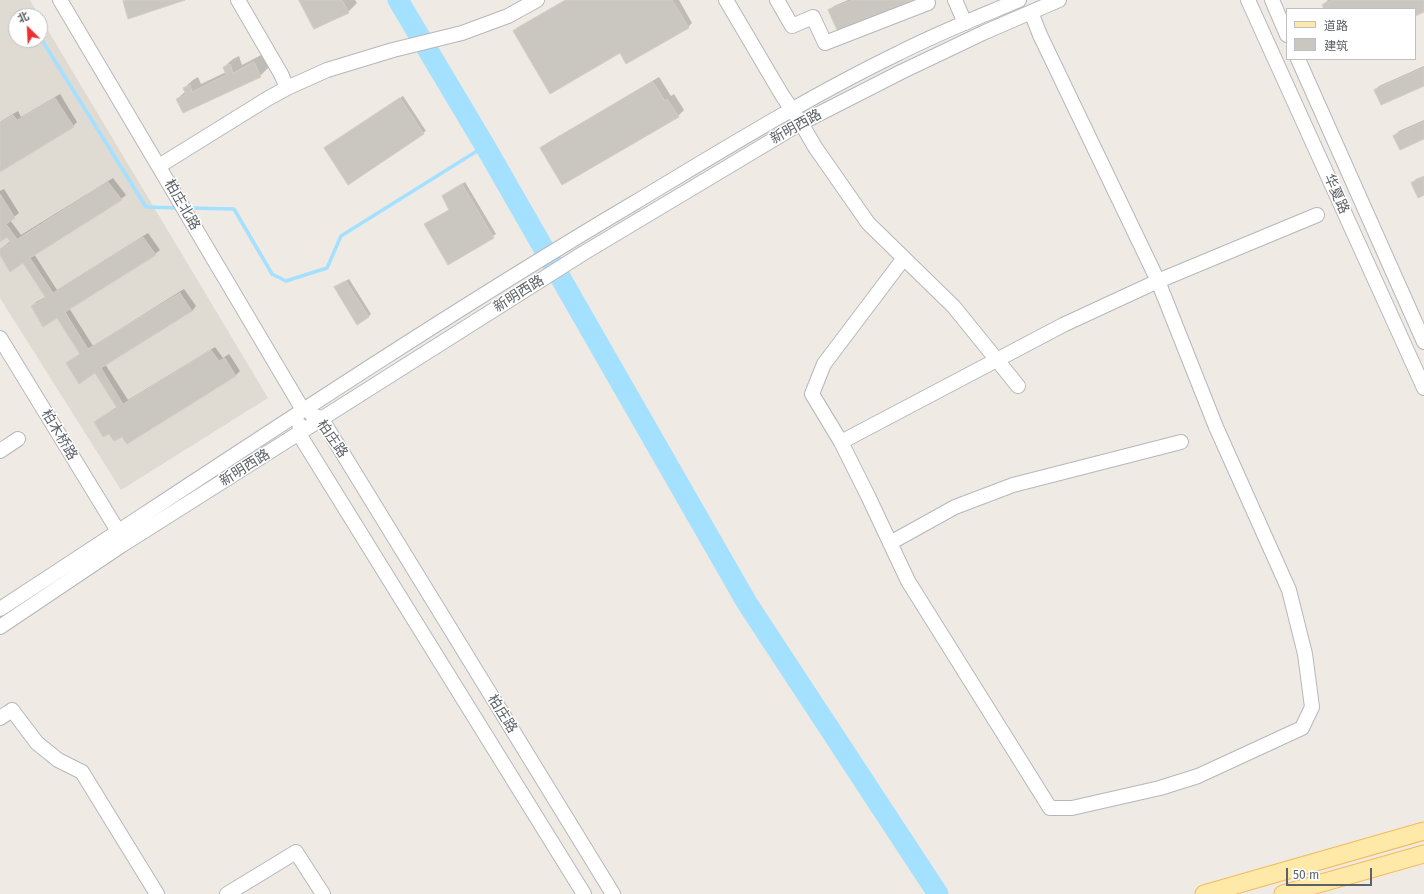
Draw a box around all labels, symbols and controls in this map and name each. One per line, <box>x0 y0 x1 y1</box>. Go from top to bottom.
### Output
north arrow <box>8 8 48 48</box>
legend <box>1286 8 1416 60</box>
text: 北 <box>16 9 31 26</box>
text: 道路 <box>1324 19 1348 33</box>
text: 建筑 <box>1324 39 1348 53</box>
street label: 新明西路 <box>767 106 825 148</box>
street label: 华夏路 <box>1320 171 1352 217</box>
street label: 柏庄北路 <box>161 177 203 233</box>
street label: 新明西路 <box>491 272 547 316</box>
street label: 柏木桥路 <box>37 407 81 463</box>
street label: 柏庄路 <box>313 417 351 461</box>
street label: 新明西路 <box>217 446 273 490</box>
street label: 柏庄路 <box>484 692 520 736</box>
scale bar <box>1288 860 1374 886</box>
text: 50 m <box>1293 868 1319 882</box>

